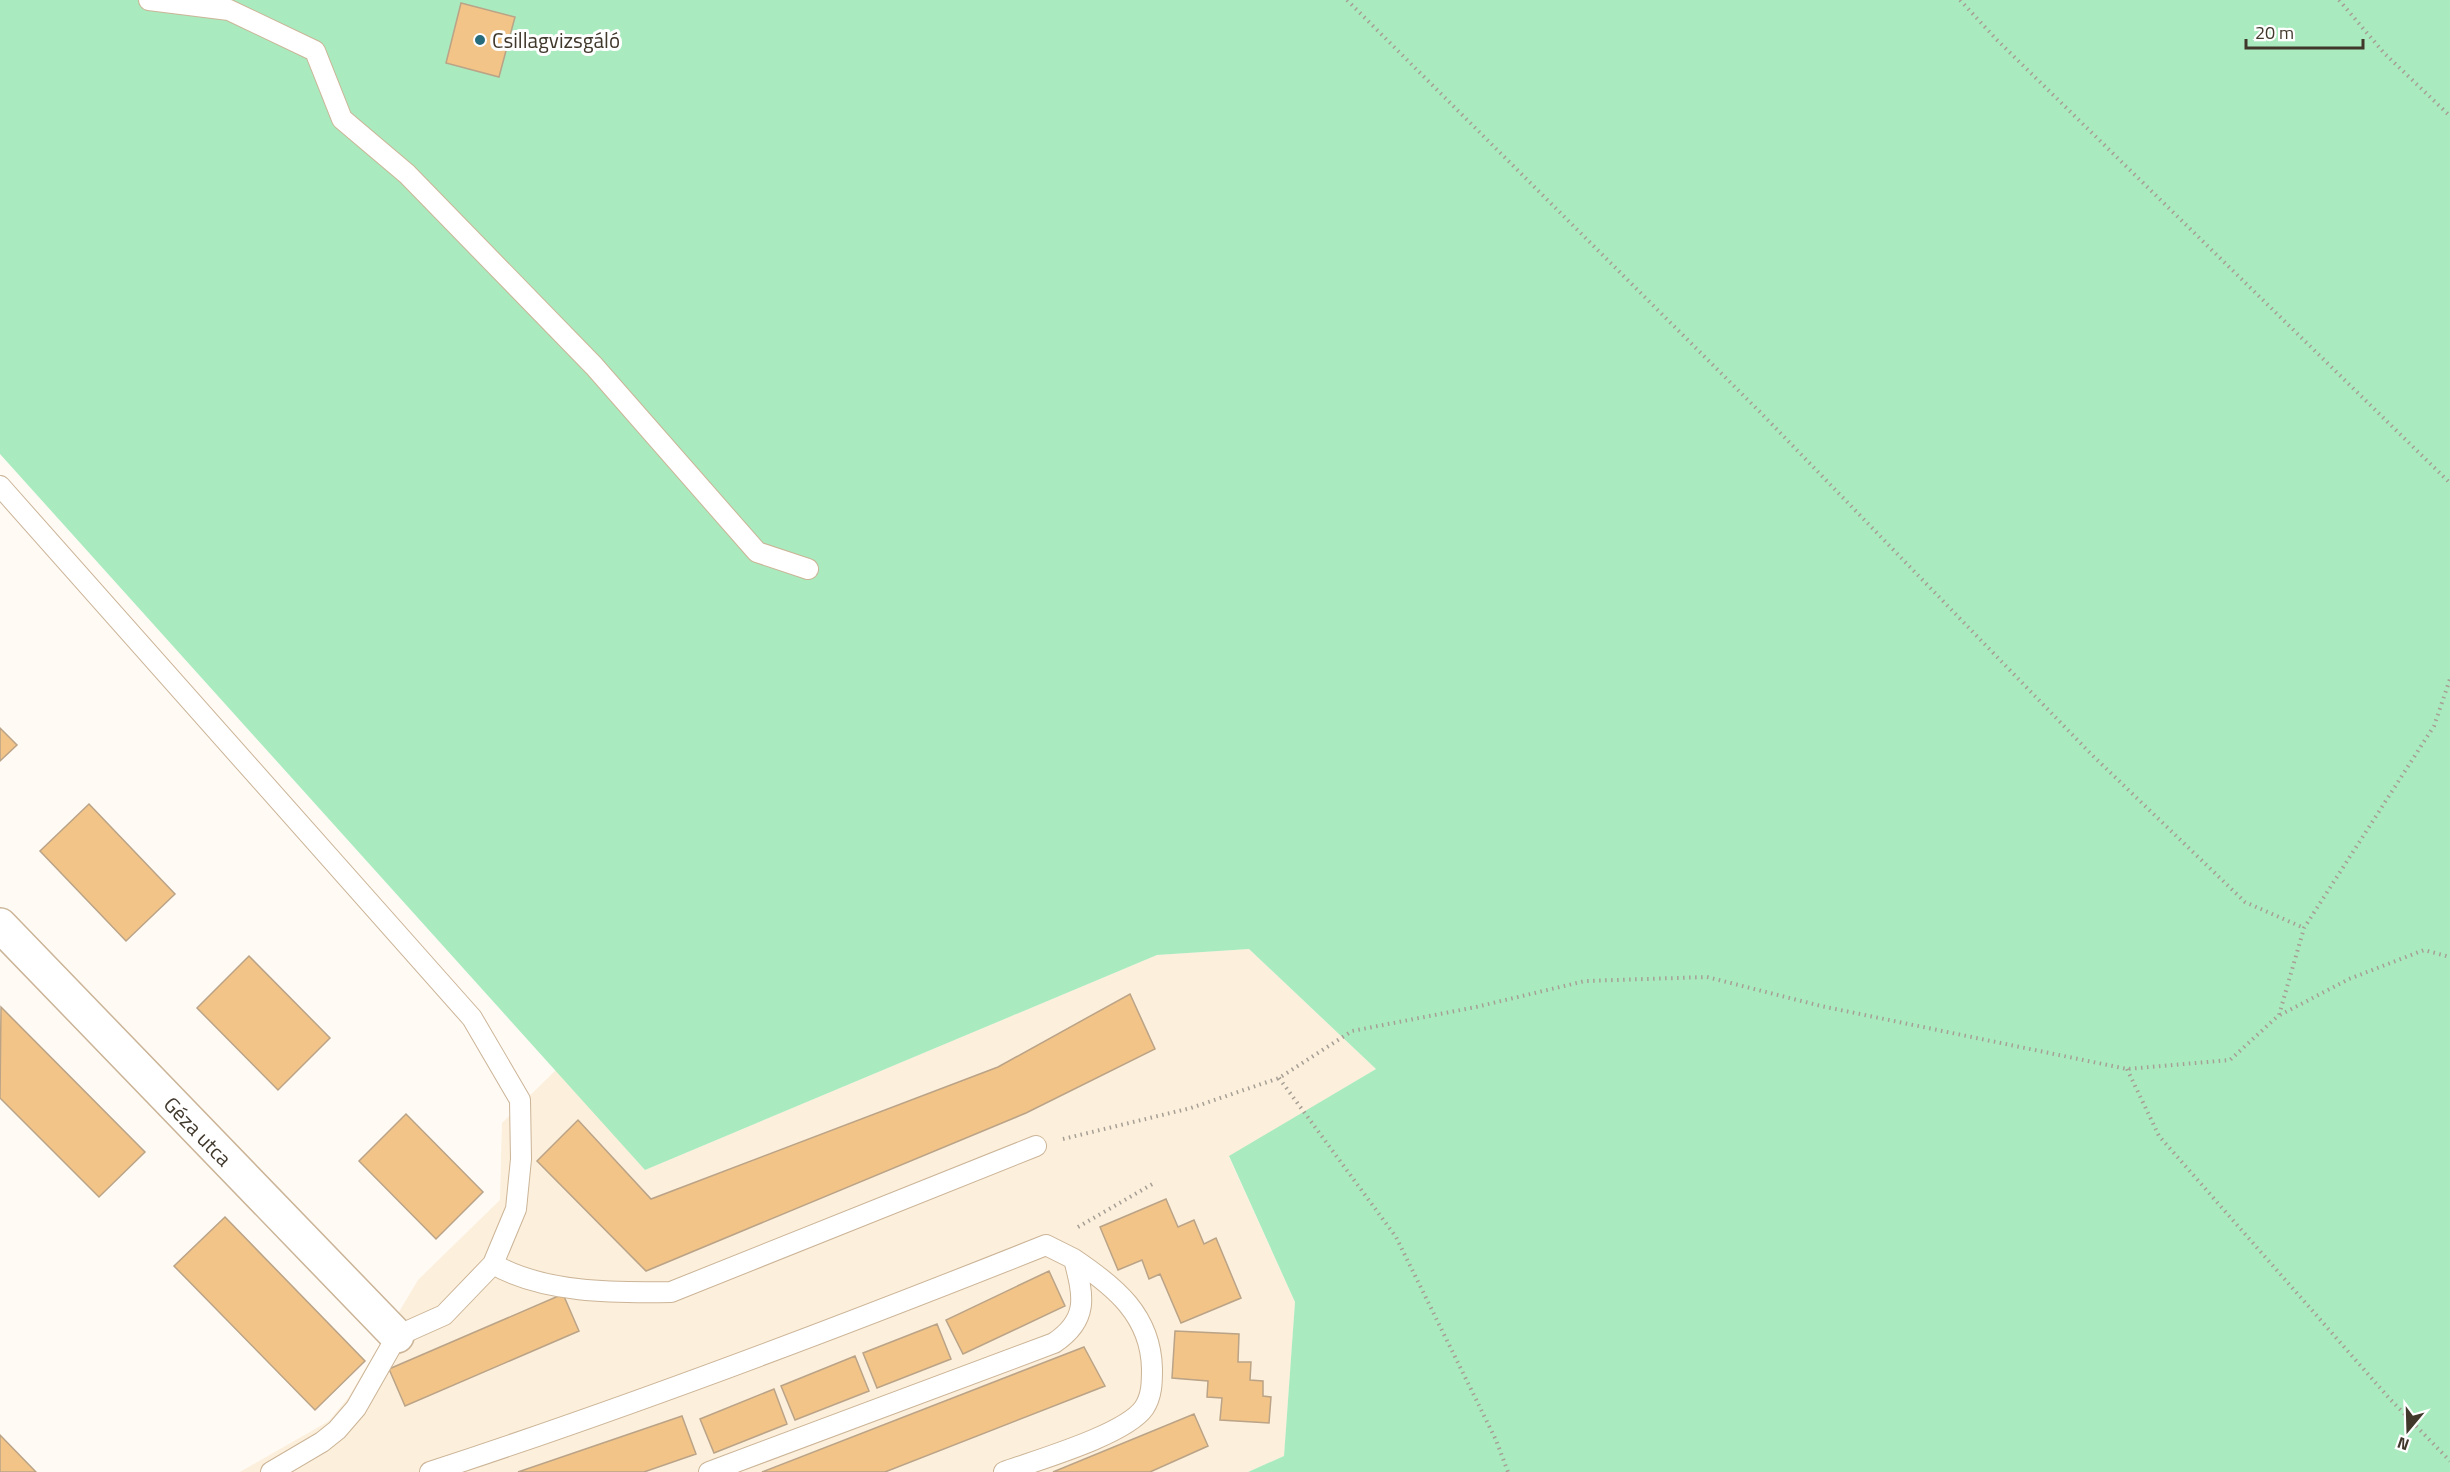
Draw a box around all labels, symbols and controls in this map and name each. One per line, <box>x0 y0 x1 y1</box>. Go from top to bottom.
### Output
scale bar <box>2246 12 2363 50</box>
text: 20 m <box>2255 19 2294 46</box>
place label: Csillagvizsgáló <box>492 24 620 56</box>
marker: Csillagvizsgáló <box>473 33 487 47</box>
street label: Géza utca <box>156 1089 240 1174</box>
north arrow <box>2378 1400 2438 1460</box>
text: N <box>2394 1431 2412 1457</box>

